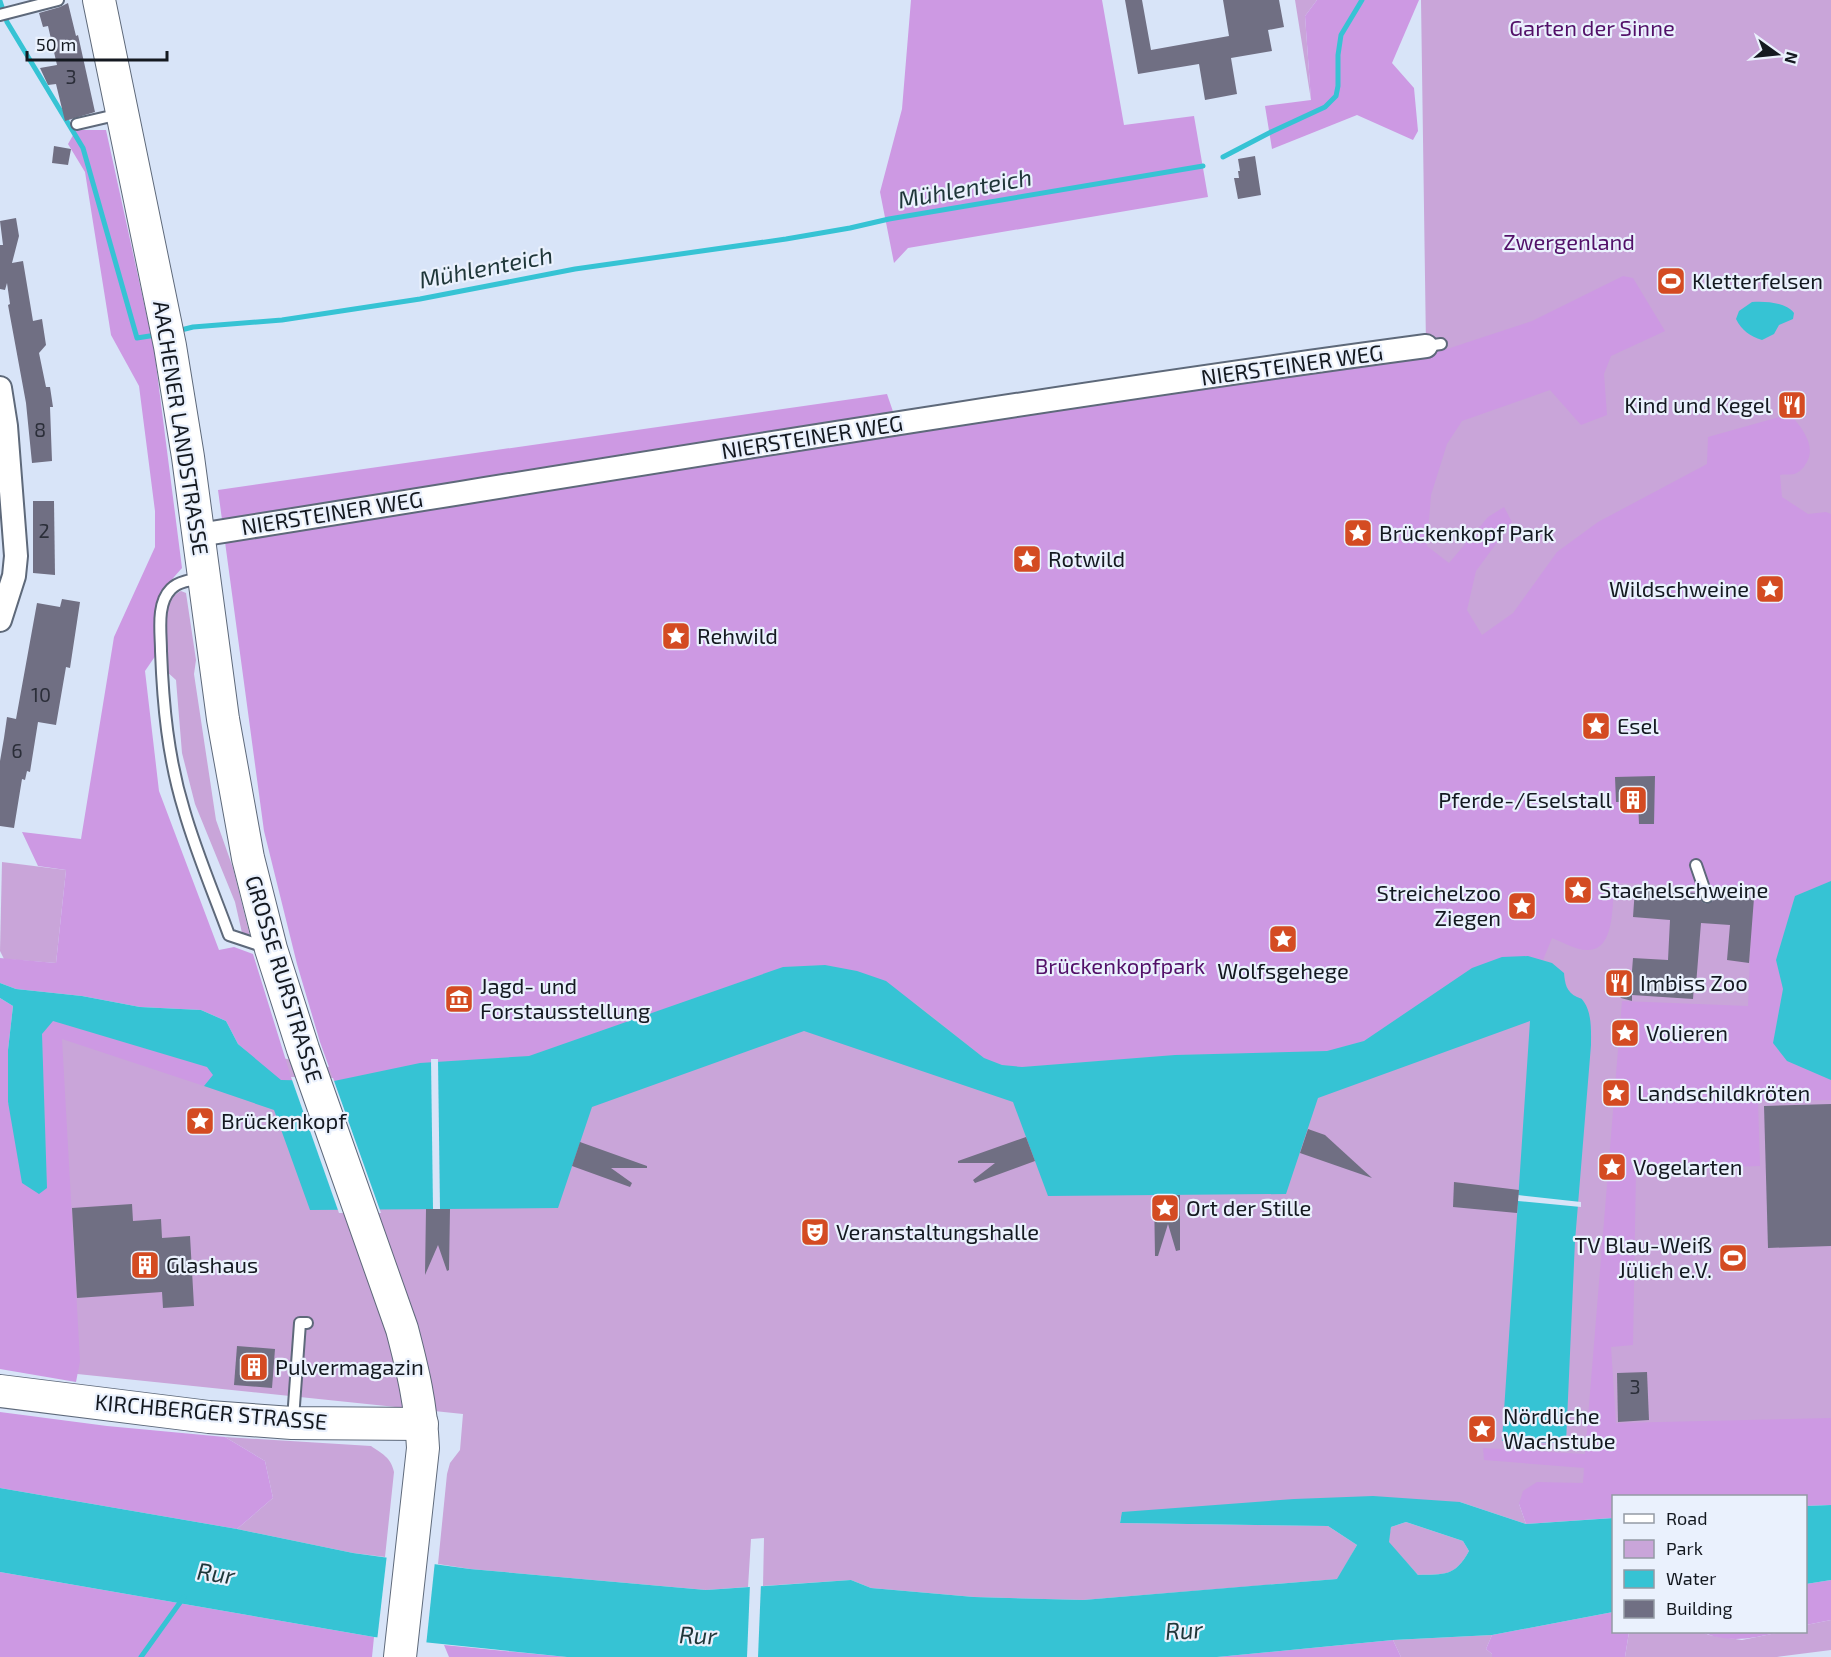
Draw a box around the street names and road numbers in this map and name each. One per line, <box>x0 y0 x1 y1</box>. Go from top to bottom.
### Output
street label: AACHENER LANDSTRASSE <box>149 299 215 557</box>
street label: NIERSTEINER WEG <box>1199 338 1384 390</box>
street label: NIERSTEINER WEG <box>719 409 904 463</box>
street label: NIERSTEINER WEG <box>239 485 424 539</box>
street label: GROSSE RURSTRASSE <box>241 872 329 1085</box>
street label: KIRCHBERGER STRASSE <box>94 1388 328 1434</box>

